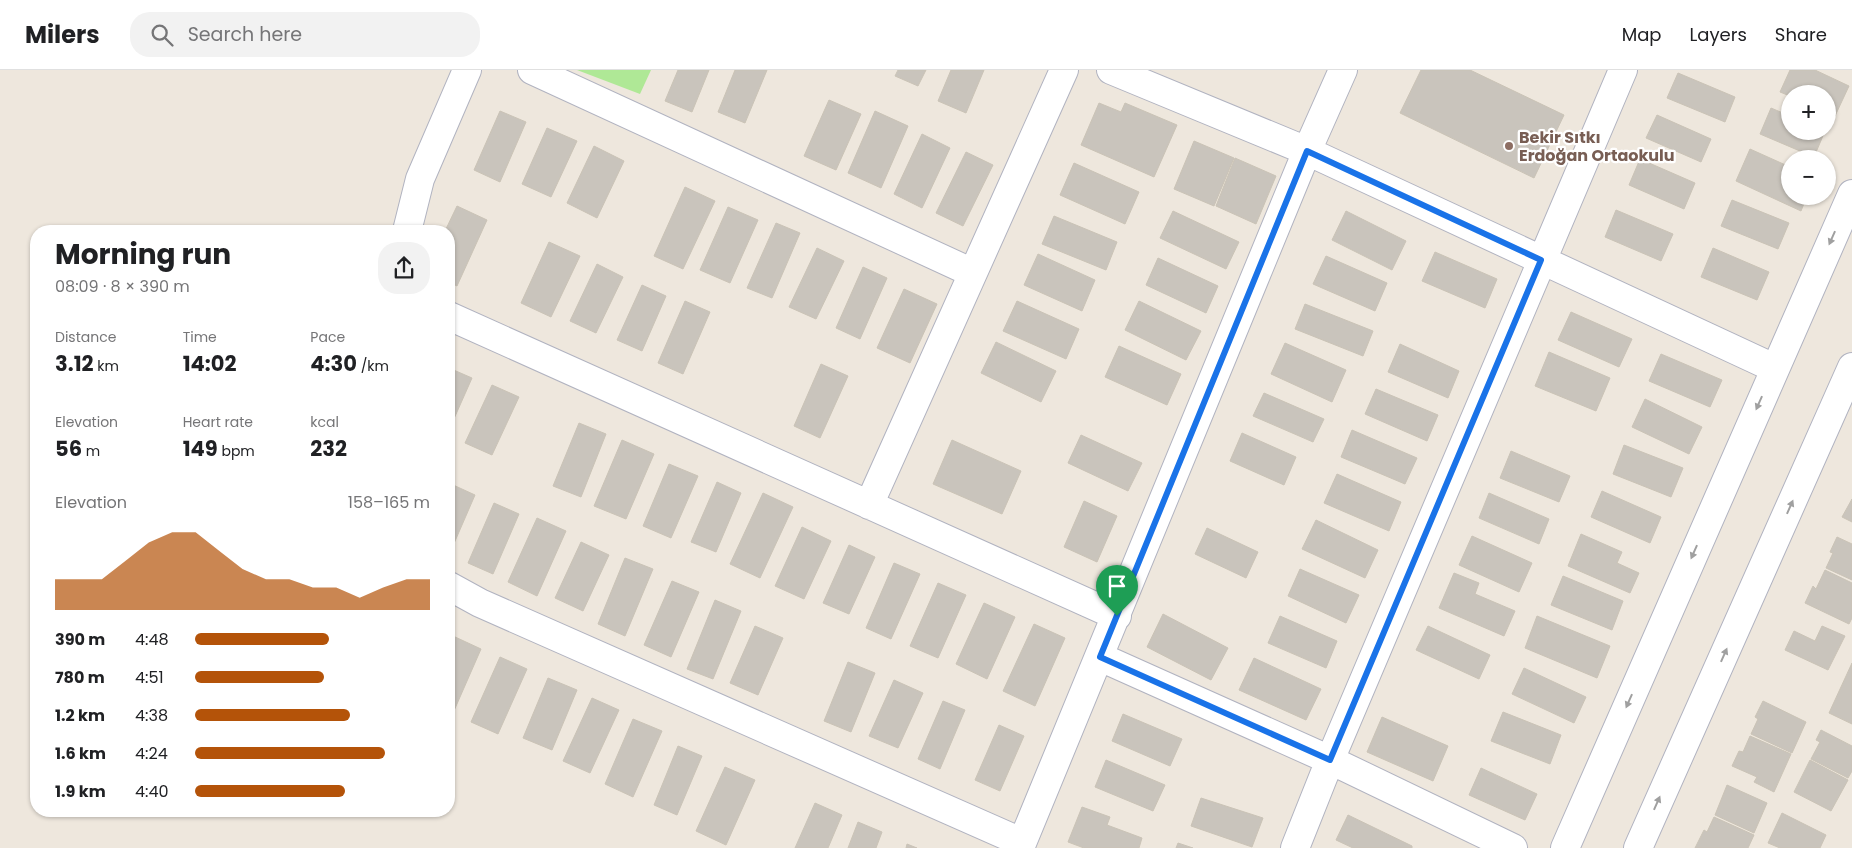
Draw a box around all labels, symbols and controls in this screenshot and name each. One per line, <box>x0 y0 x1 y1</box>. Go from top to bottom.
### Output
search box <box>130 12 480 57</box>
text: Milers <box>25 18 100 51</box>
icon: search <box>148 21 176 49</box>
text: Search here <box>188 21 302 48</box>
text: Map <box>1622 22 1662 47</box>
text: Layers <box>1690 22 1747 47</box>
text: Share <box>1775 22 1827 47</box>
map controls <box>1781 85 1836 205</box>
button: + <box>1781 85 1836 140</box>
place label: Bekir Sıtkı Erdoğan Ortaokulu <box>1519 126 1675 167</box>
marker: Bekir Sıtkı Erdoğan Ortaokulu <box>1503 140 1515 152</box>
button: − <box>1781 150 1836 205</box>
one-way arrow <box>1828 231 1836 245</box>
text: Morning run <box>55 235 231 274</box>
button: share <box>378 242 430 294</box>
text: 08:09 · 8 × 390 m <box>55 275 190 298</box>
text: Distance <box>55 327 116 347</box>
text: Time <box>183 327 217 347</box>
text: Pace <box>310 327 345 347</box>
text: 3.12 <box>55 349 94 378</box>
text: 14:02 <box>183 349 236 378</box>
text: 4:30 <box>310 349 357 378</box>
text: km <box>94 356 119 376</box>
text: /km <box>357 356 389 376</box>
one-way arrow <box>1754 396 1762 410</box>
text: Elevation <box>55 412 118 432</box>
text: Heart rate <box>183 412 253 432</box>
text: kcal <box>310 412 339 432</box>
text: 56 <box>55 434 82 463</box>
text: 149 <box>183 434 218 463</box>
text: 232 <box>310 434 347 463</box>
text: m <box>82 441 100 461</box>
text: bpm <box>218 441 255 461</box>
text: Elevation <box>55 491 127 514</box>
text: 158–165 m <box>348 491 430 514</box>
one-way arrow <box>1786 500 1794 514</box>
one-way arrow <box>1689 545 1697 559</box>
pin <box>1096 565 1138 616</box>
icon: arrive <box>1103 572 1131 600</box>
text: 390 m <box>55 628 105 651</box>
text: 4:48 <box>135 628 169 651</box>
one-way arrow <box>1720 648 1728 662</box>
text: 780 m <box>55 666 105 689</box>
text: 4:51 <box>135 666 164 689</box>
one-way arrow <box>1624 694 1632 708</box>
text: 1.2 km <box>55 704 105 727</box>
text: 4:38 <box>135 704 168 727</box>
text: 1.6 km <box>55 742 106 765</box>
text: 4:24 <box>135 742 168 765</box>
text: 1.9 km <box>55 780 106 803</box>
text: 4:40 <box>135 780 169 803</box>
one-way arrow <box>1654 796 1662 810</box>

